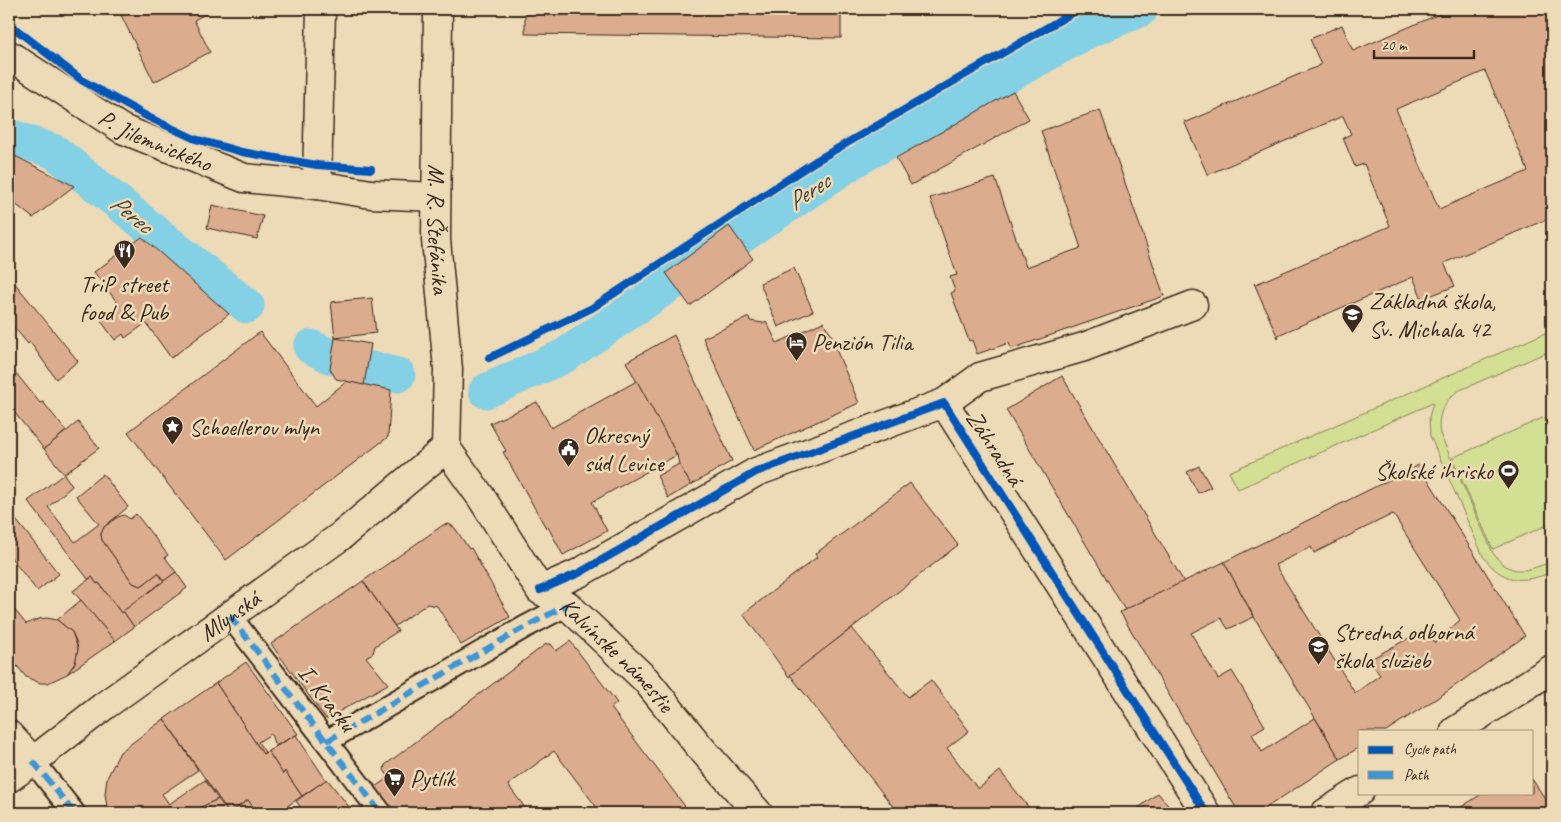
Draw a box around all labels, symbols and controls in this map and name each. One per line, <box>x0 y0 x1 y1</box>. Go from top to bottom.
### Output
scale bar <box>1374 28 1474 60</box>
text: 20 m <box>1381 36 1408 55</box>
street label: P. Jilemnického <box>93 103 217 179</box>
street label: M. R. Štefánika <box>421 164 456 296</box>
water label: Perec <box>781 164 839 218</box>
water label: Perec <box>104 187 161 242</box>
restaurant icon: TriP street food & Pub <box>112 238 136 269</box>
place label: TriP street food & Pub <box>80 269 170 327</box>
place label: Základná škola, Sv. Michala 42 <box>1369 286 1496 344</box>
school or university icon: Základná škola, Sv. Michala 42 <box>1341 303 1365 334</box>
place label: Penzión Tilia <box>812 327 914 357</box>
hotel icon: Penzión Tilia <box>784 330 808 361</box>
street label: Záhradná <box>960 405 1032 494</box>
place label: Schoellerov mlyn <box>189 412 320 442</box>
place icon: Schoellerov mlyn <box>161 415 185 446</box>
place label: Okresný súd Levice <box>584 420 666 478</box>
public building icon: Okresný súd Levice <box>556 437 580 468</box>
place label: Školské ihrisko <box>1375 456 1495 486</box>
sports icon: Školské ihrisko <box>1497 459 1521 490</box>
street label: Mlynská <box>193 582 268 648</box>
street label: Kalvínske námestie <box>553 591 682 720</box>
place label: Stredná odborná škola služieb <box>1334 617 1476 675</box>
school or university icon: Stredná odborná škola služieb <box>1306 634 1330 665</box>
street label: I. Krasku <box>291 658 364 739</box>
legend <box>1358 730 1534 794</box>
text: Cycle path <box>1404 740 1456 759</box>
place label: Pytlík <box>410 763 457 793</box>
supermarket icon: Pytlík <box>382 766 406 797</box>
text: Path <box>1404 766 1430 785</box>

